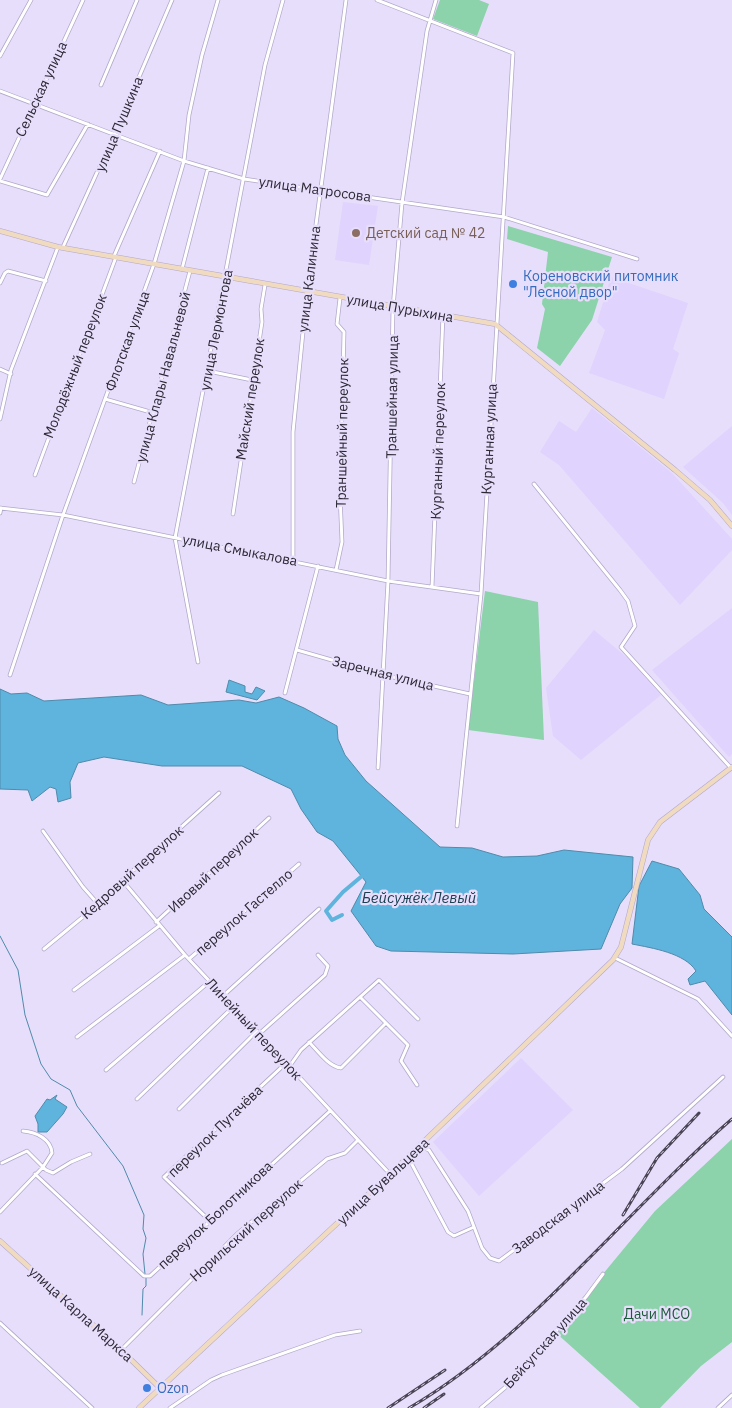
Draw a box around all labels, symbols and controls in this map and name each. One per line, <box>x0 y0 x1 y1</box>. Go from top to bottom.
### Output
street label: Сельская улица <box>11 38 71 140</box>
street label: улица Пушкина <box>91 73 147 174</box>
street label: улица Матросова <box>258 172 373 206</box>
street label: улица Калинина <box>294 224 325 333</box>
place label: Детский сад № 42 <box>366 224 486 242</box>
marker: Детский сад № 42 <box>350 227 362 239</box>
place label: Кореновский питомник "Лесной двор" <box>523 267 679 301</box>
street label: улица Лермонтова <box>195 268 237 392</box>
marker: Кореновский питомник "Лесной двор" <box>507 278 519 290</box>
street label: Флотская улица <box>101 288 154 394</box>
street label: улица Клары Навальневой <box>132 290 194 464</box>
street label: улица Пурыхина <box>345 290 455 326</box>
street label: Молодёжный переулок <box>39 291 111 441</box>
street label: Траншейная улица <box>382 335 402 459</box>
street label: Майский переулок <box>231 336 269 461</box>
street label: Траншейный переулок <box>332 358 352 508</box>
street label: Курганный переулок <box>427 382 449 520</box>
street label: Курганная улица <box>477 383 501 495</box>
street label: улица Смыкалова <box>181 530 300 570</box>
street label: Заречная улица <box>330 652 436 694</box>
street label: Кедровый переулок <box>77 821 187 923</box>
street label: Ивовый переулок <box>164 823 262 916</box>
street label: переулок Гастелло <box>192 865 296 959</box>
water label: Бейсужёк Левый <box>362 888 476 907</box>
street label: Линейный переулок <box>202 974 306 1084</box>
street label: переулок Пугачёва <box>164 1081 267 1181</box>
street label: улица Бувальцева <box>333 1133 433 1228</box>
street label: переулок Болотникова <box>154 1157 277 1273</box>
street label: Норильский переулок <box>186 1174 306 1285</box>
street label: Заводская улица <box>508 1176 608 1258</box>
street label: улица Карла Маркса <box>25 1262 137 1366</box>
street label: Бейсугская улица <box>499 1293 591 1392</box>
park label: Дачи МСО <box>624 1305 690 1323</box>
place label: Ozon <box>157 1379 189 1397</box>
marker: Ozon <box>141 1382 153 1394</box>

